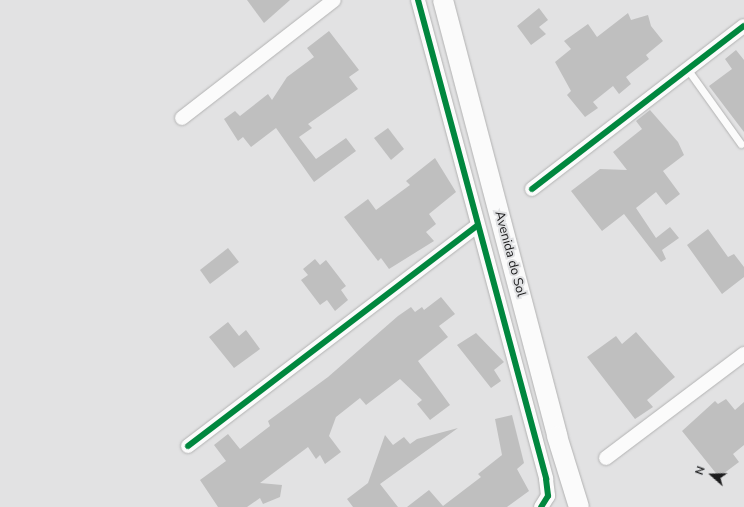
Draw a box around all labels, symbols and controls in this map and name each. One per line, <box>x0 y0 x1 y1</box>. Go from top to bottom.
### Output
street label: Avenida do Sol <box>491 209 529 299</box>
north arrow <box>692 455 732 495</box>
text: N <box>692 464 709 477</box>

